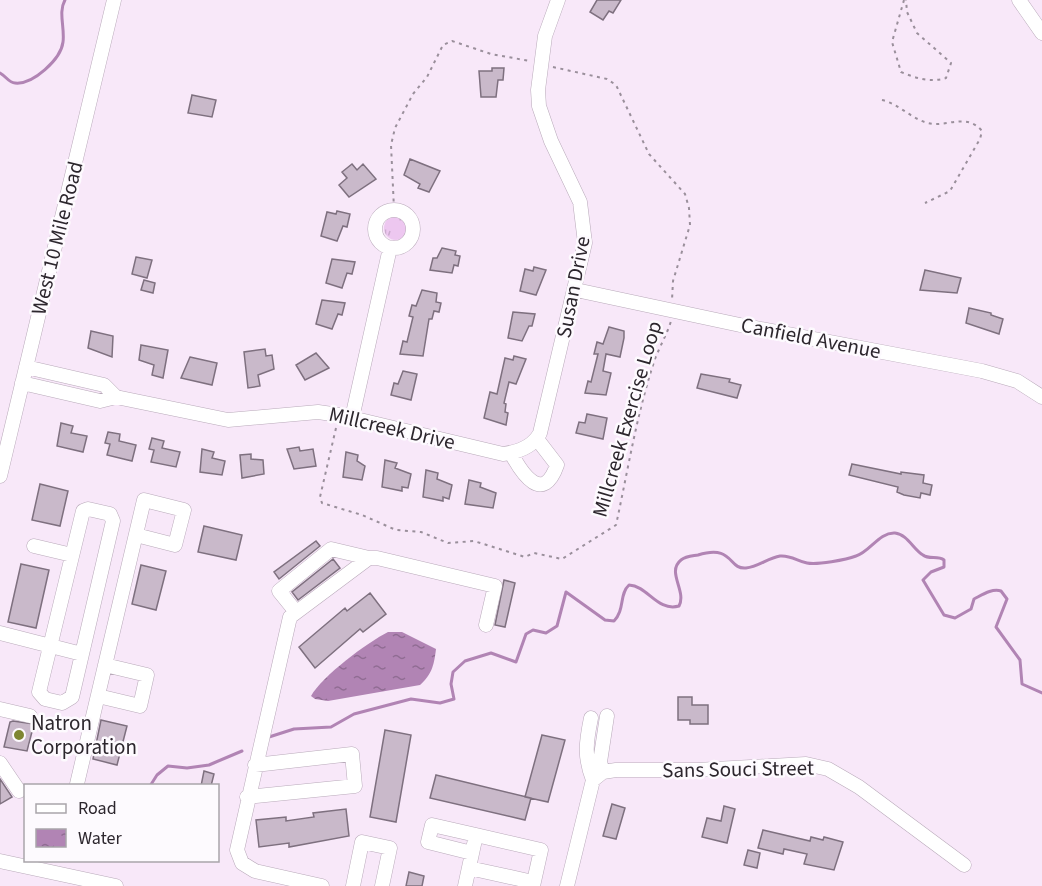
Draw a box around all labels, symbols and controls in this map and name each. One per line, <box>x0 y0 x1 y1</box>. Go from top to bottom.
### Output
street label: West 10 Mile Road <box>23 158 91 318</box>
street label: Susan Drive <box>548 233 598 341</box>
street label: Canfield Avenue <box>739 310 883 366</box>
street label: Millcreek Exercise Loop <box>585 317 669 521</box>
street label: Millcreek Drive <box>326 399 458 457</box>
place label: Natron Corporation <box>31 708 137 762</box>
marker: Natron Corporation <box>12 728 26 742</box>
street label: Sans Souci Street <box>662 753 814 785</box>
legend <box>24 784 219 862</box>
text: Road <box>78 796 117 821</box>
text: Water <box>78 826 122 851</box>

